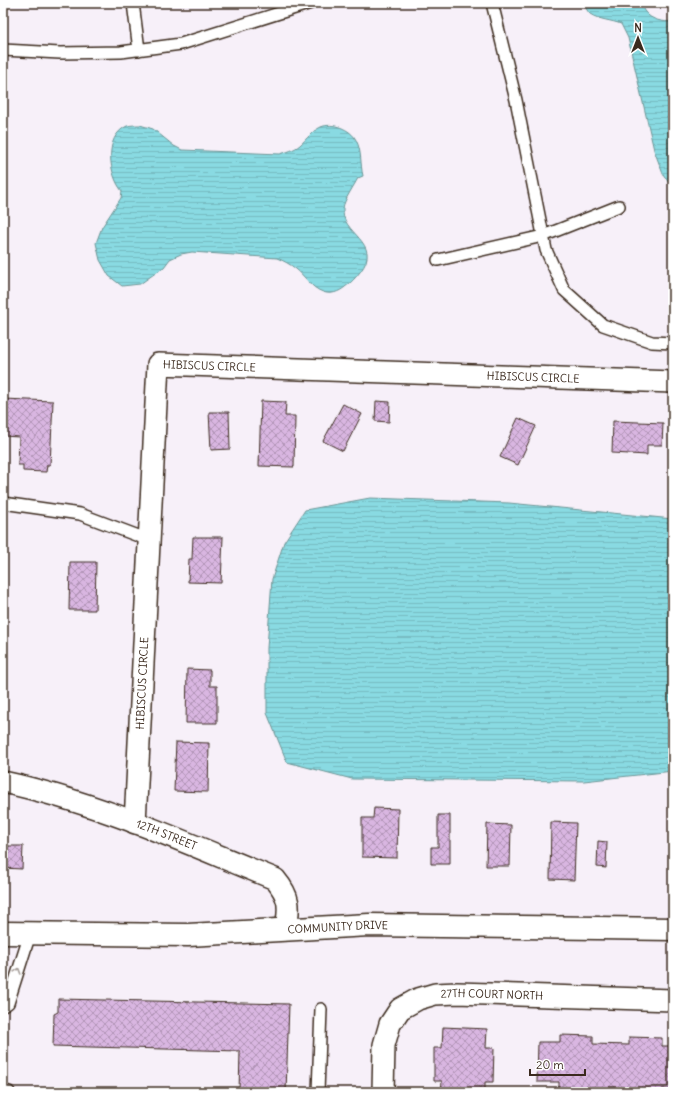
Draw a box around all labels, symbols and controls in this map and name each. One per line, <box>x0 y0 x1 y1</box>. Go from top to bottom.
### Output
north arrow <box>618 18 658 58</box>
text: N <box>634 21 642 35</box>
street label: HIBISCUS CIRCLE <box>163 357 256 374</box>
street label: HIBISCUS CIRCLE <box>487 368 580 386</box>
street label: HIBISCUS CIRCLE <box>133 636 151 730</box>
street label: 12TH STREET <box>134 816 199 853</box>
street label: COMMUNITY DRIVE <box>287 918 388 936</box>
one-way arrow <box>13 968 22 975</box>
street label: 27TH COURT NORTH <box>440 986 543 1003</box>
scale bar <box>530 1051 585 1077</box>
text: 20 m <box>536 1057 564 1072</box>

